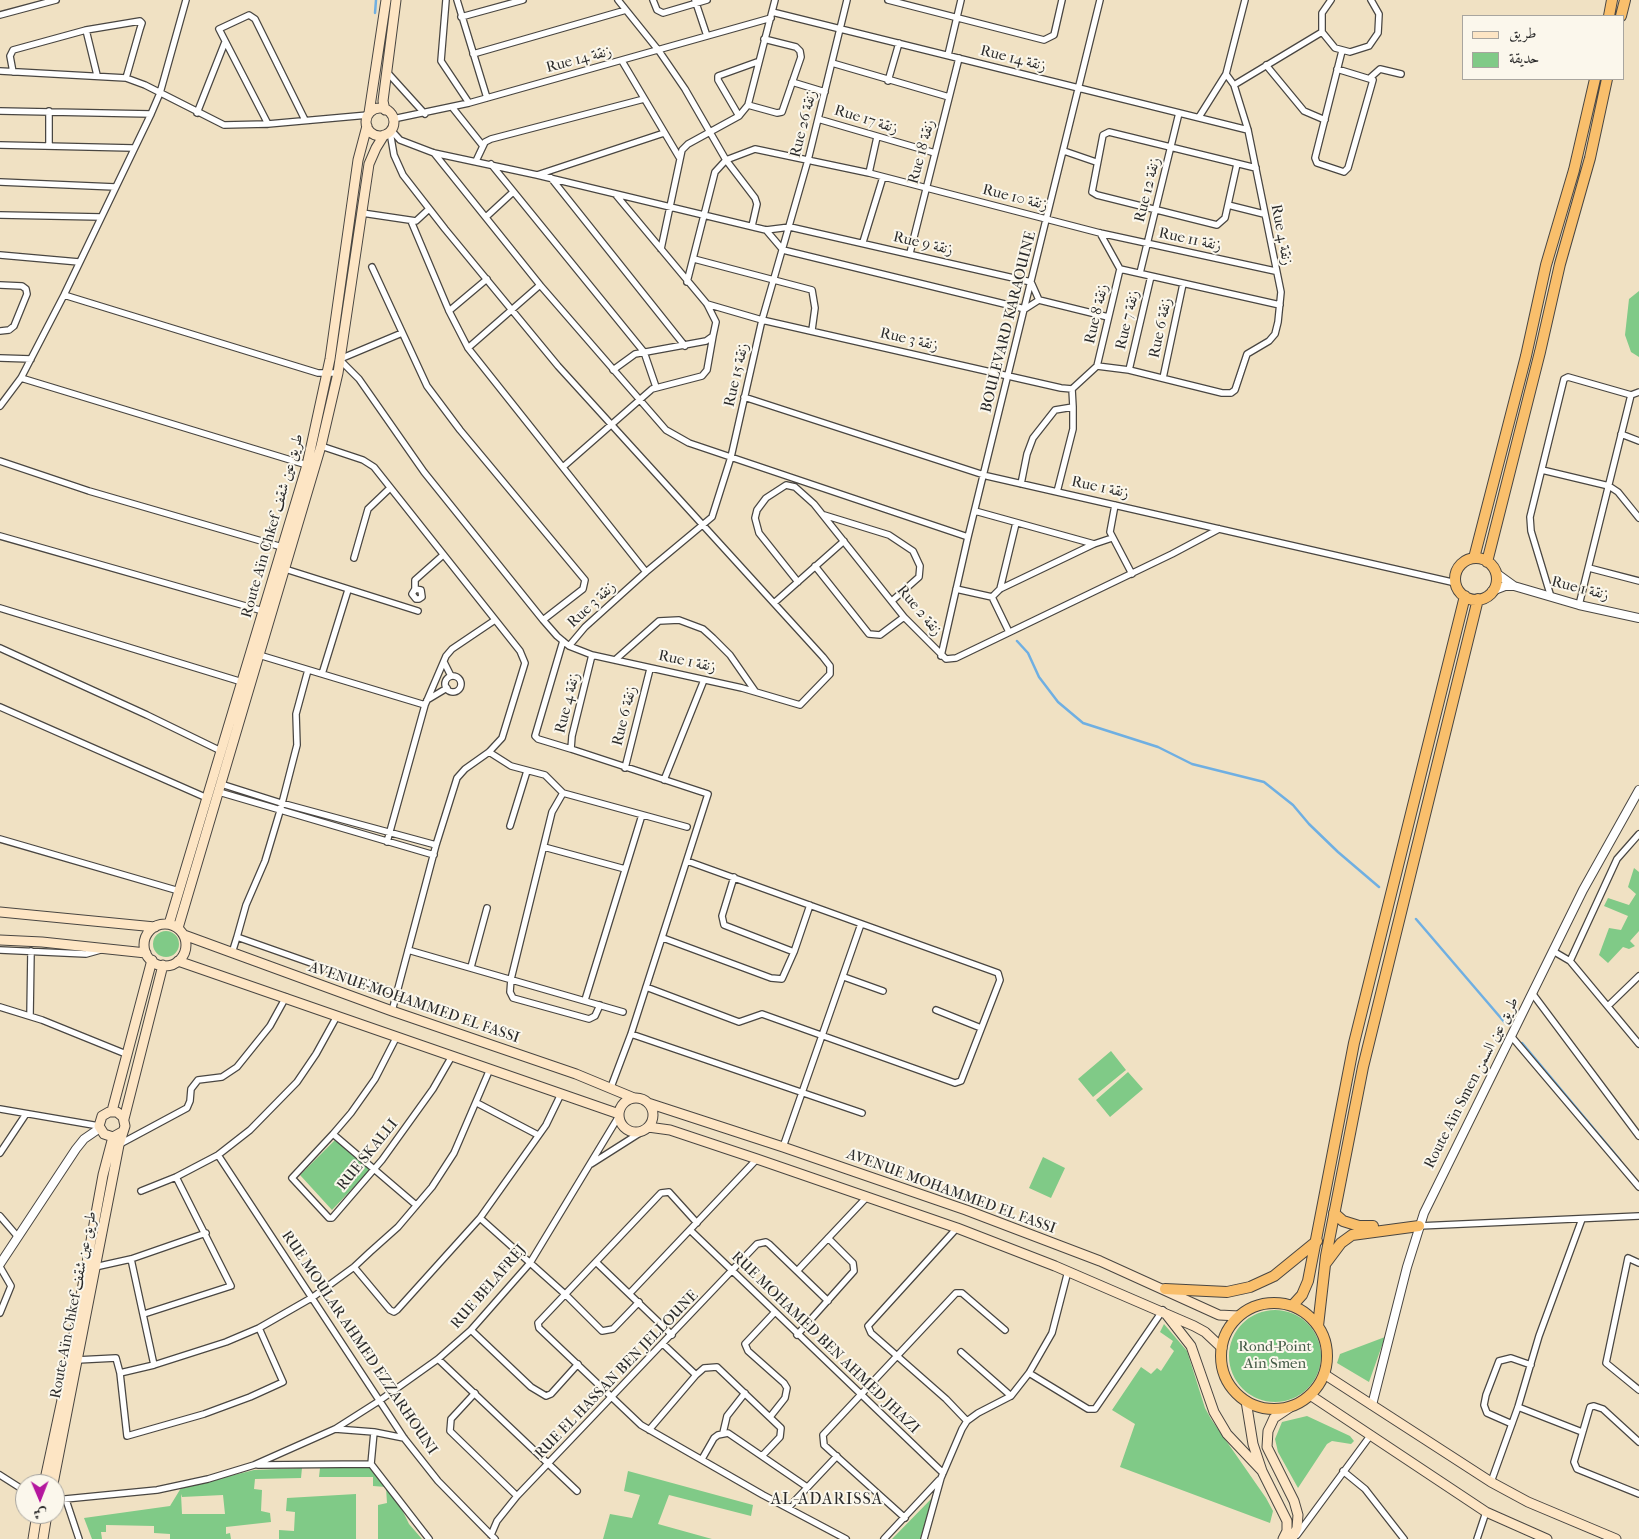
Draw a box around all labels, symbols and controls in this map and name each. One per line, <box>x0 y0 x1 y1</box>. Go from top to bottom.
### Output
legend <box>1462 15 1624 80</box>
text: طريق <box>1509 24 1536 42</box>
street label: Rue 14 زنقة <box>978 42 1048 76</box>
street label: Rue 14 زنقة <box>544 43 614 77</box>
text: حديقة <box>1509 49 1539 67</box>
street label: Rue 26 زنقة <box>787 88 821 160</box>
street label: Rue 17 زنقة <box>832 102 900 138</box>
street label: Rue 18 زنقة <box>905 118 939 186</box>
street label: Rue 12 زنقة <box>1131 156 1165 224</box>
street label: Rue 10 زنقة <box>980 181 1050 215</box>
street label: Rue 4 زنقة <box>1266 203 1296 267</box>
street label: Rue 11 زنقة <box>1157 225 1223 255</box>
street label: Rue 9 زنقة <box>891 228 955 260</box>
street label: BOULEVARD KARAOUINE <box>978 230 1040 414</box>
street label: Rue 8 زنقة <box>1081 282 1113 346</box>
street label: Rue 7 زنقة <box>1112 289 1144 351</box>
street label: Rue 6 زنقة <box>1146 296 1176 360</box>
street label: Rue 3 زنقة <box>878 325 940 355</box>
street label: Rue 15 زنقة <box>721 341 753 409</box>
street label: Route Aïn Chkef طريق عين شقف <box>238 432 308 620</box>
street label: Rue 1 زنقة <box>1070 473 1130 503</box>
street label: Rue 1 زنقة <box>1549 573 1611 605</box>
street label: Rue 3 زنقة <box>564 578 620 632</box>
street label: Rue 2 زنقة <box>893 582 945 640</box>
street label: Rue 1 زنقة <box>657 647 717 677</box>
street label: Rue 4 زنقة <box>552 671 584 735</box>
street label: Rue 6 زنقة <box>609 684 641 748</box>
street label: AVENUE MOHAMMED EL FASSI <box>306 958 522 1048</box>
street label: Route Aïn Smen طريق عين السمن <box>1421 994 1523 1172</box>
street label: RUE SKALLI <box>334 1116 402 1194</box>
street label: AVENUE MOHAMMED EL FASSI <box>844 1146 1058 1238</box>
street label: Route Aïn Chkef طريق عين شقف <box>47 1210 101 1400</box>
street label: RUE MOULAR AHMED EZZARHOUNI <box>277 1228 441 1458</box>
street label: RUE BELAFREJ <box>447 1241 531 1333</box>
street label: RUE MOHAMED BEN AHMED JHAZI <box>727 1248 923 1438</box>
street label: RUE EL HASSAN BEN JELLOUNE <box>532 1287 702 1463</box>
park label: Rond-Point Ain Smen <box>1238 1338 1312 1373</box>
north arrow <box>15 1474 65 1524</box>
district label: AL-ADARISSA <box>769 1490 885 1510</box>
text: ش <box>33 1505 47 1522</box>

